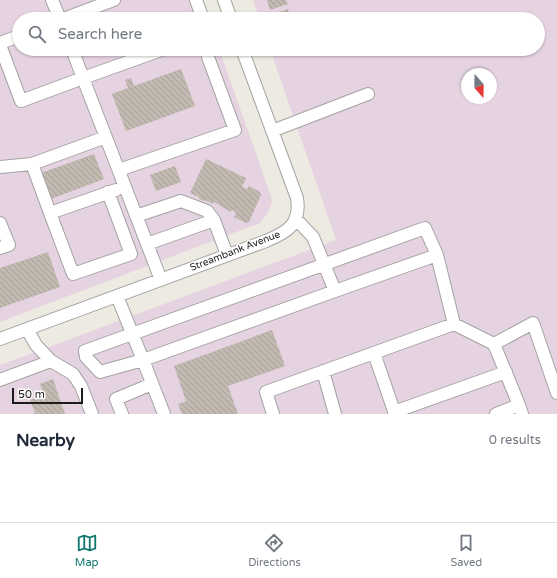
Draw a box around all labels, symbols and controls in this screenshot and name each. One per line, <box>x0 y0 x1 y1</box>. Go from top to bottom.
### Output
search box <box>12 12 545 56</box>
icon: search <box>26 23 48 45</box>
text: Search here <box>58 25 142 43</box>
north arrow <box>461 68 497 104</box>
street label: Streambank Avenue <box>188 228 282 274</box>
scale bar <box>12 386 83 405</box>
text: 50 m <box>18 388 45 401</box>
text: Nearby <box>16 430 75 451</box>
text: 0 results <box>489 432 541 448</box>
tab: Map <box>75 532 99 569</box>
tab: Directions <box>248 532 301 569</box>
tab: Saved <box>450 532 482 569</box>

